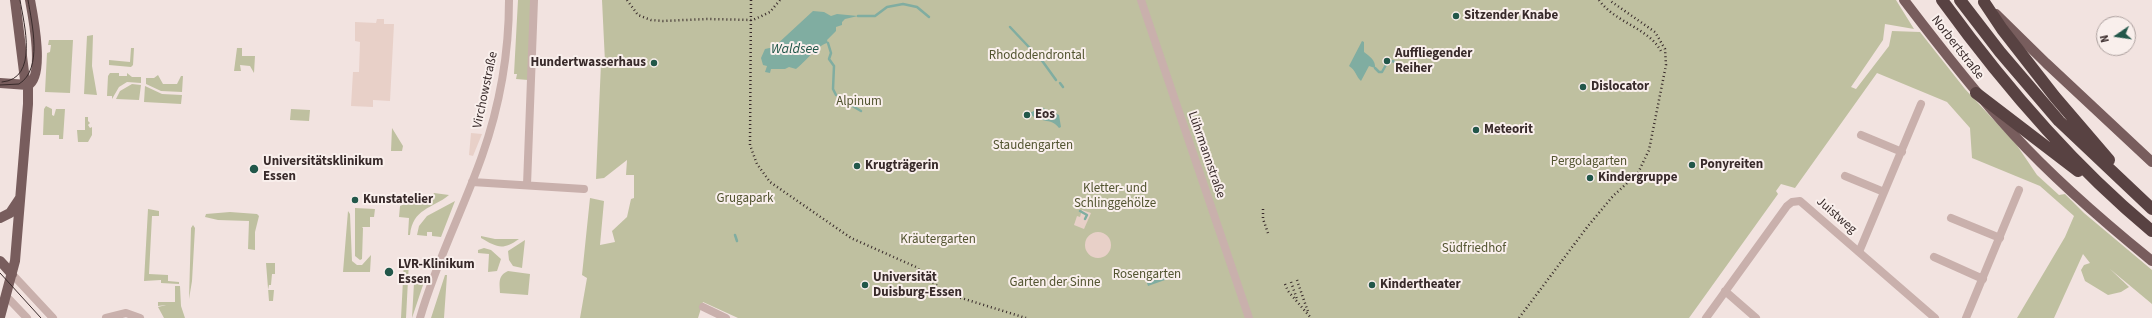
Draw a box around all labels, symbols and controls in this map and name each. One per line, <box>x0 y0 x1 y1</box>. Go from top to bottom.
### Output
place label: Sitzender Knabe <box>1464 8 1558 24</box>
marker: Sitzender Knabe <box>1451 11 1461 21</box>
street label: Norbertstraße <box>1927 13 1987 83</box>
north arrow <box>2096 16 2136 56</box>
text: N <box>2097 33 2113 44</box>
water label: Waldsee <box>771 42 819 58</box>
place label: Auffliegender Reiher <box>1395 46 1472 77</box>
park label: Rhododendrontal <box>989 48 1085 64</box>
street label: Virchowstraße <box>470 50 502 130</box>
place label: Hundertwasserhaus <box>530 55 646 71</box>
marker: Auffliegender Reiher <box>1382 56 1392 66</box>
marker: Hundertwasserhaus <box>649 58 659 68</box>
place label: Dislocator <box>1591 79 1649 95</box>
marker: Dislocator <box>1578 82 1588 92</box>
park label: Alpinum <box>836 94 882 110</box>
place label: Eos <box>1035 107 1055 123</box>
marker: Eos <box>1022 110 1032 120</box>
street label: Lührmannstraße <box>1184 110 1228 200</box>
place label: Meteorit <box>1484 122 1533 138</box>
marker: Meteorit <box>1471 125 1481 135</box>
park label: Staudengarten <box>993 138 1073 154</box>
place label: Universitätsklinikum Essen <box>263 154 383 185</box>
park label: Pergolagarten <box>1551 154 1627 170</box>
place label: Ponyreiten <box>1700 157 1763 173</box>
place label: Krugträgerin <box>865 158 939 174</box>
marker: Ponyreiten <box>1687 160 1697 170</box>
marker: Krugträgerin <box>852 161 862 171</box>
marker: Universitätsklinikum Essen <box>248 163 260 175</box>
place label: Kindergruppe <box>1598 170 1677 186</box>
marker: Kindergruppe <box>1585 173 1595 183</box>
park label: Kletter- und Schlinggehölze <box>1074 181 1156 212</box>
park label: Grugapark <box>716 191 774 207</box>
place label: Kunstatelier <box>363 192 433 208</box>
street label: Juistweg <box>1813 194 1859 238</box>
marker: Kunstatelier <box>350 195 360 205</box>
park label: Kräutergarten <box>900 232 976 248</box>
park label: Südfriedhof <box>1442 241 1506 257</box>
place label: LVR-Klinikum Essen <box>398 257 475 288</box>
marker: LVR-Klinikum Essen <box>383 266 395 278</box>
park label: Rosengarten <box>1113 267 1181 283</box>
place label: Universität Duisburg-Essen <box>873 270 962 301</box>
park label: Garten der Sinne <box>1009 275 1101 291</box>
place label: Kindertheater <box>1380 277 1461 293</box>
marker: Universität Duisburg-Essen <box>860 280 870 290</box>
marker: Kindertheater <box>1367 280 1377 290</box>

